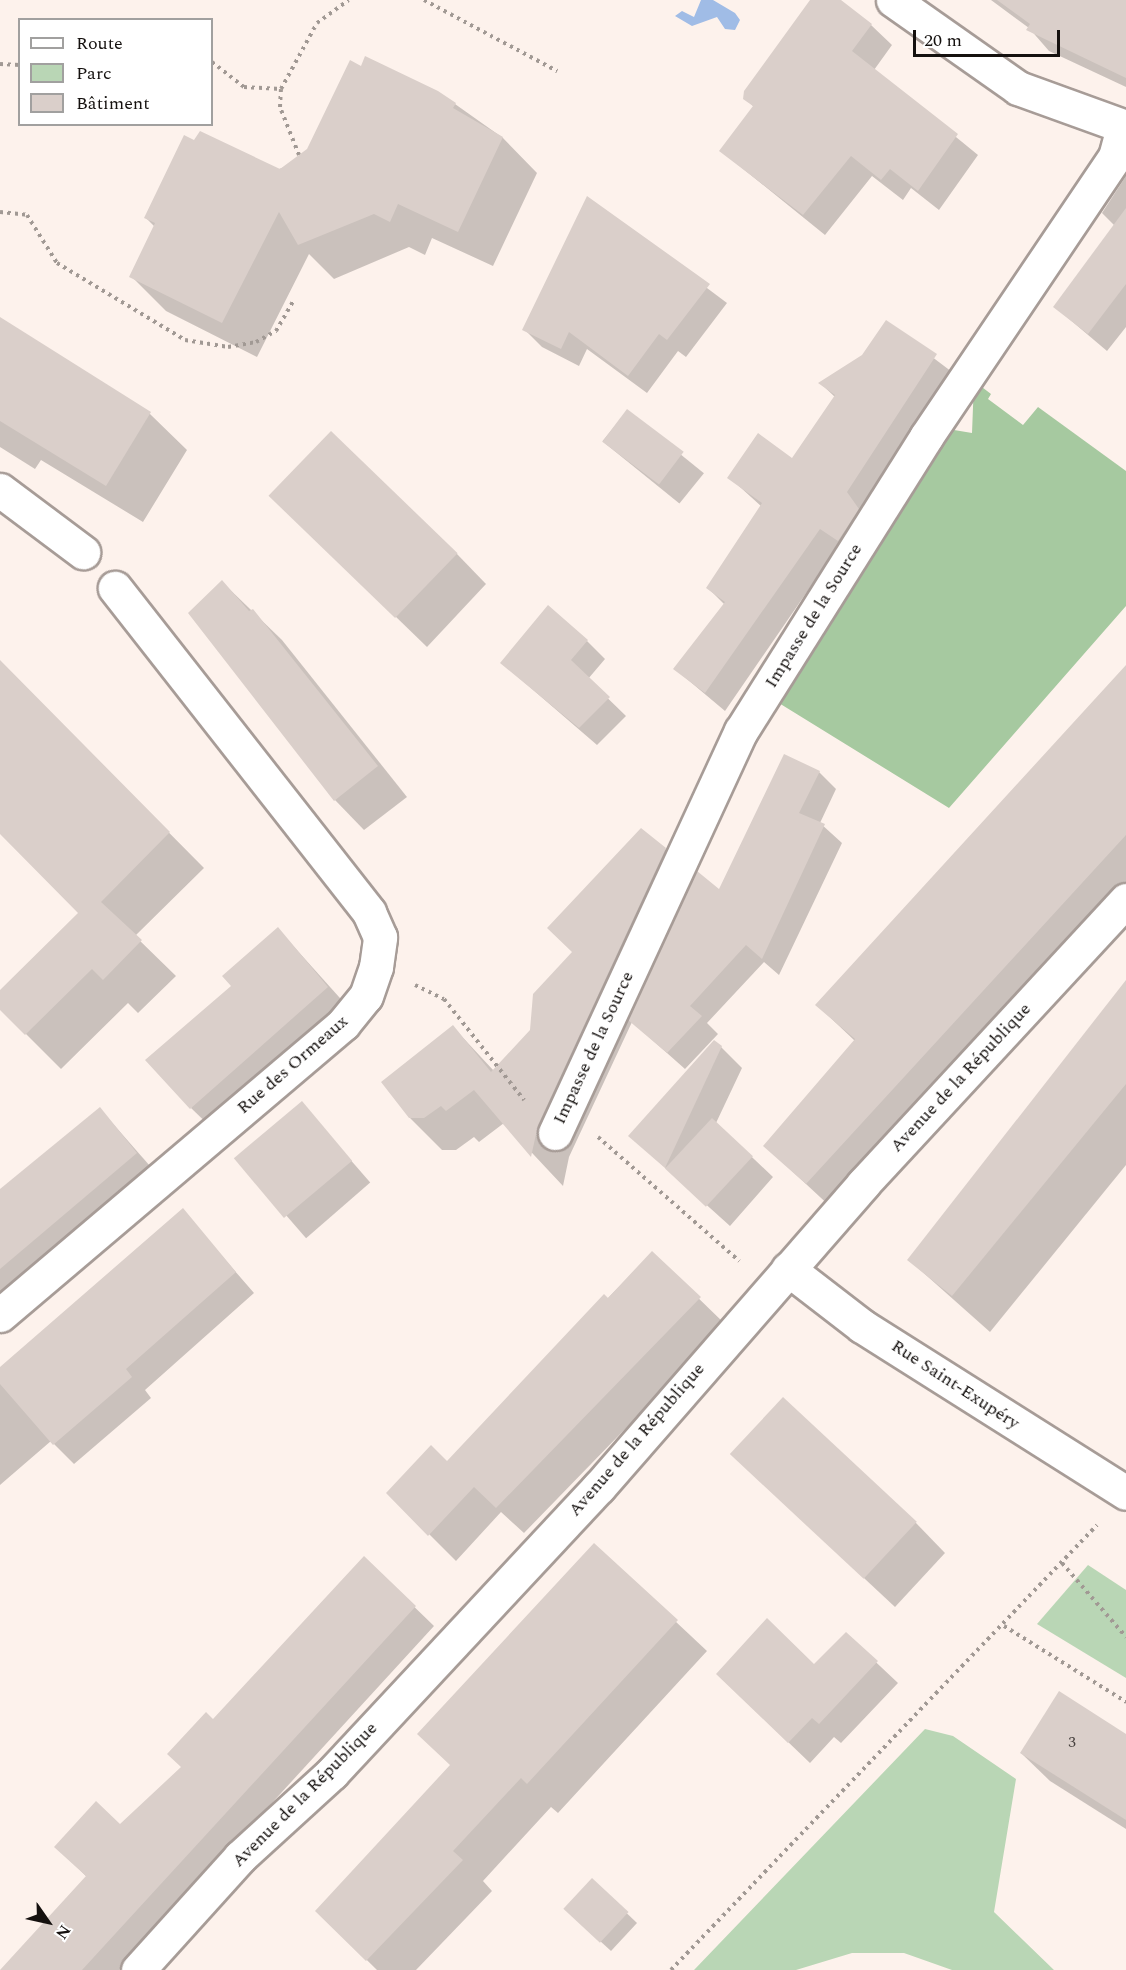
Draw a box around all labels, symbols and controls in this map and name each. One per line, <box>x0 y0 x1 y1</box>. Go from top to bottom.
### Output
legend <box>18 18 213 126</box>
scale bar <box>916 18 1063 56</box>
text: 20 m <box>924 27 962 54</box>
text: Route <box>76 30 123 57</box>
text: Parc <box>76 60 112 87</box>
text: Bâtiment <box>76 90 150 117</box>
street label: Impasse de la Source <box>761 540 867 692</box>
street label: Impasse de la Source <box>549 968 639 1128</box>
street label: Avenue de la République <box>886 999 1036 1157</box>
street label: Rue des Ormeaux <box>233 1011 353 1119</box>
street label: Rue Saint-Exupéry <box>887 1336 1023 1434</box>
street label: Avenue de la République <box>564 1359 710 1521</box>
street label: Avenue de la République <box>228 1718 382 1872</box>
house number: 3 <box>1068 1734 1076 1752</box>
north arrow <box>18 1892 78 1952</box>
text: N <box>49 1920 77 1944</box>

